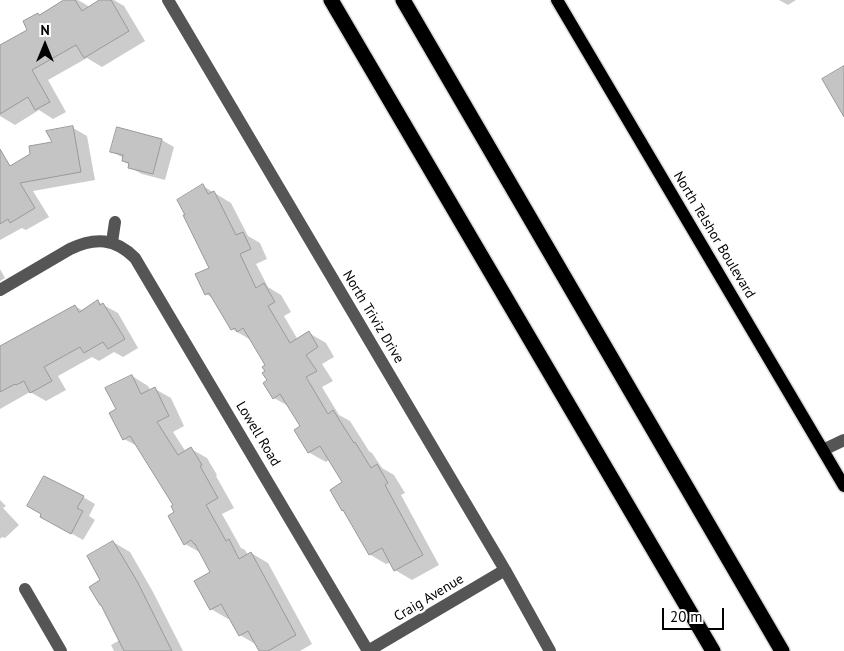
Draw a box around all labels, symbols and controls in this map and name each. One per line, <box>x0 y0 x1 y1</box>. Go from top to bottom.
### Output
north arrow <box>20 20 70 70</box>
text: N <box>40 21 50 39</box>
street label: North Telshor Boulevard <box>669 168 759 302</box>
street label: North Triviz Drive <box>339 268 407 366</box>
street label: Lowell Road <box>232 399 284 469</box>
street label: Craig Avenue <box>391 571 467 625</box>
scale bar <box>664 598 726 630</box>
text: 20 m <box>670 607 703 626</box>

